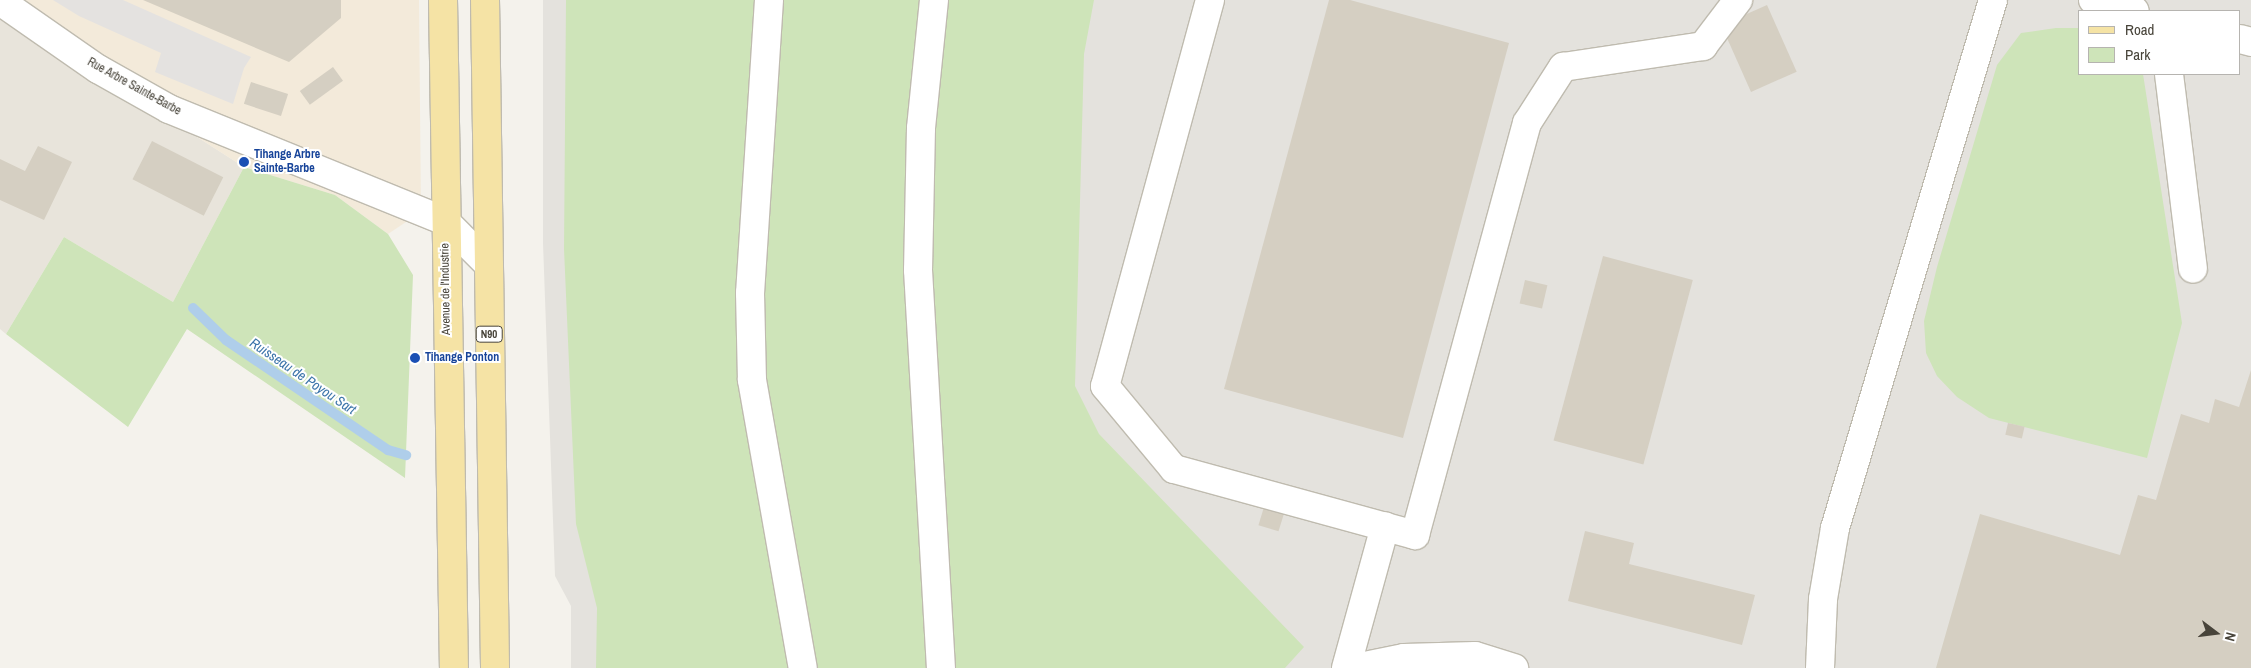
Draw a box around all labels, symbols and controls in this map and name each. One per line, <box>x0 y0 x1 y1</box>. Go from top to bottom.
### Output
legend <box>2078 10 2241 75</box>
text: Road <box>2125 19 2154 40</box>
text: Park <box>2125 44 2150 65</box>
street label: Rue Arbre Sainte-Barbe <box>84 55 184 119</box>
place label: Tihange Arbre Sainte-Barbe <box>254 148 321 176</box>
marker: Tihange Arbre Sainte-Barbe <box>238 156 250 168</box>
street label: Avenue de l'Industrie <box>438 243 454 335</box>
road number: N90 <box>475 326 503 342</box>
water label: Ruisseau de Poyou Sart <box>247 334 359 418</box>
place label: Tihange Ponton <box>425 351 499 365</box>
marker: Tihange Ponton <box>409 352 421 364</box>
north arrow <box>2191 608 2241 658</box>
text: N <box>2221 631 2240 643</box>

